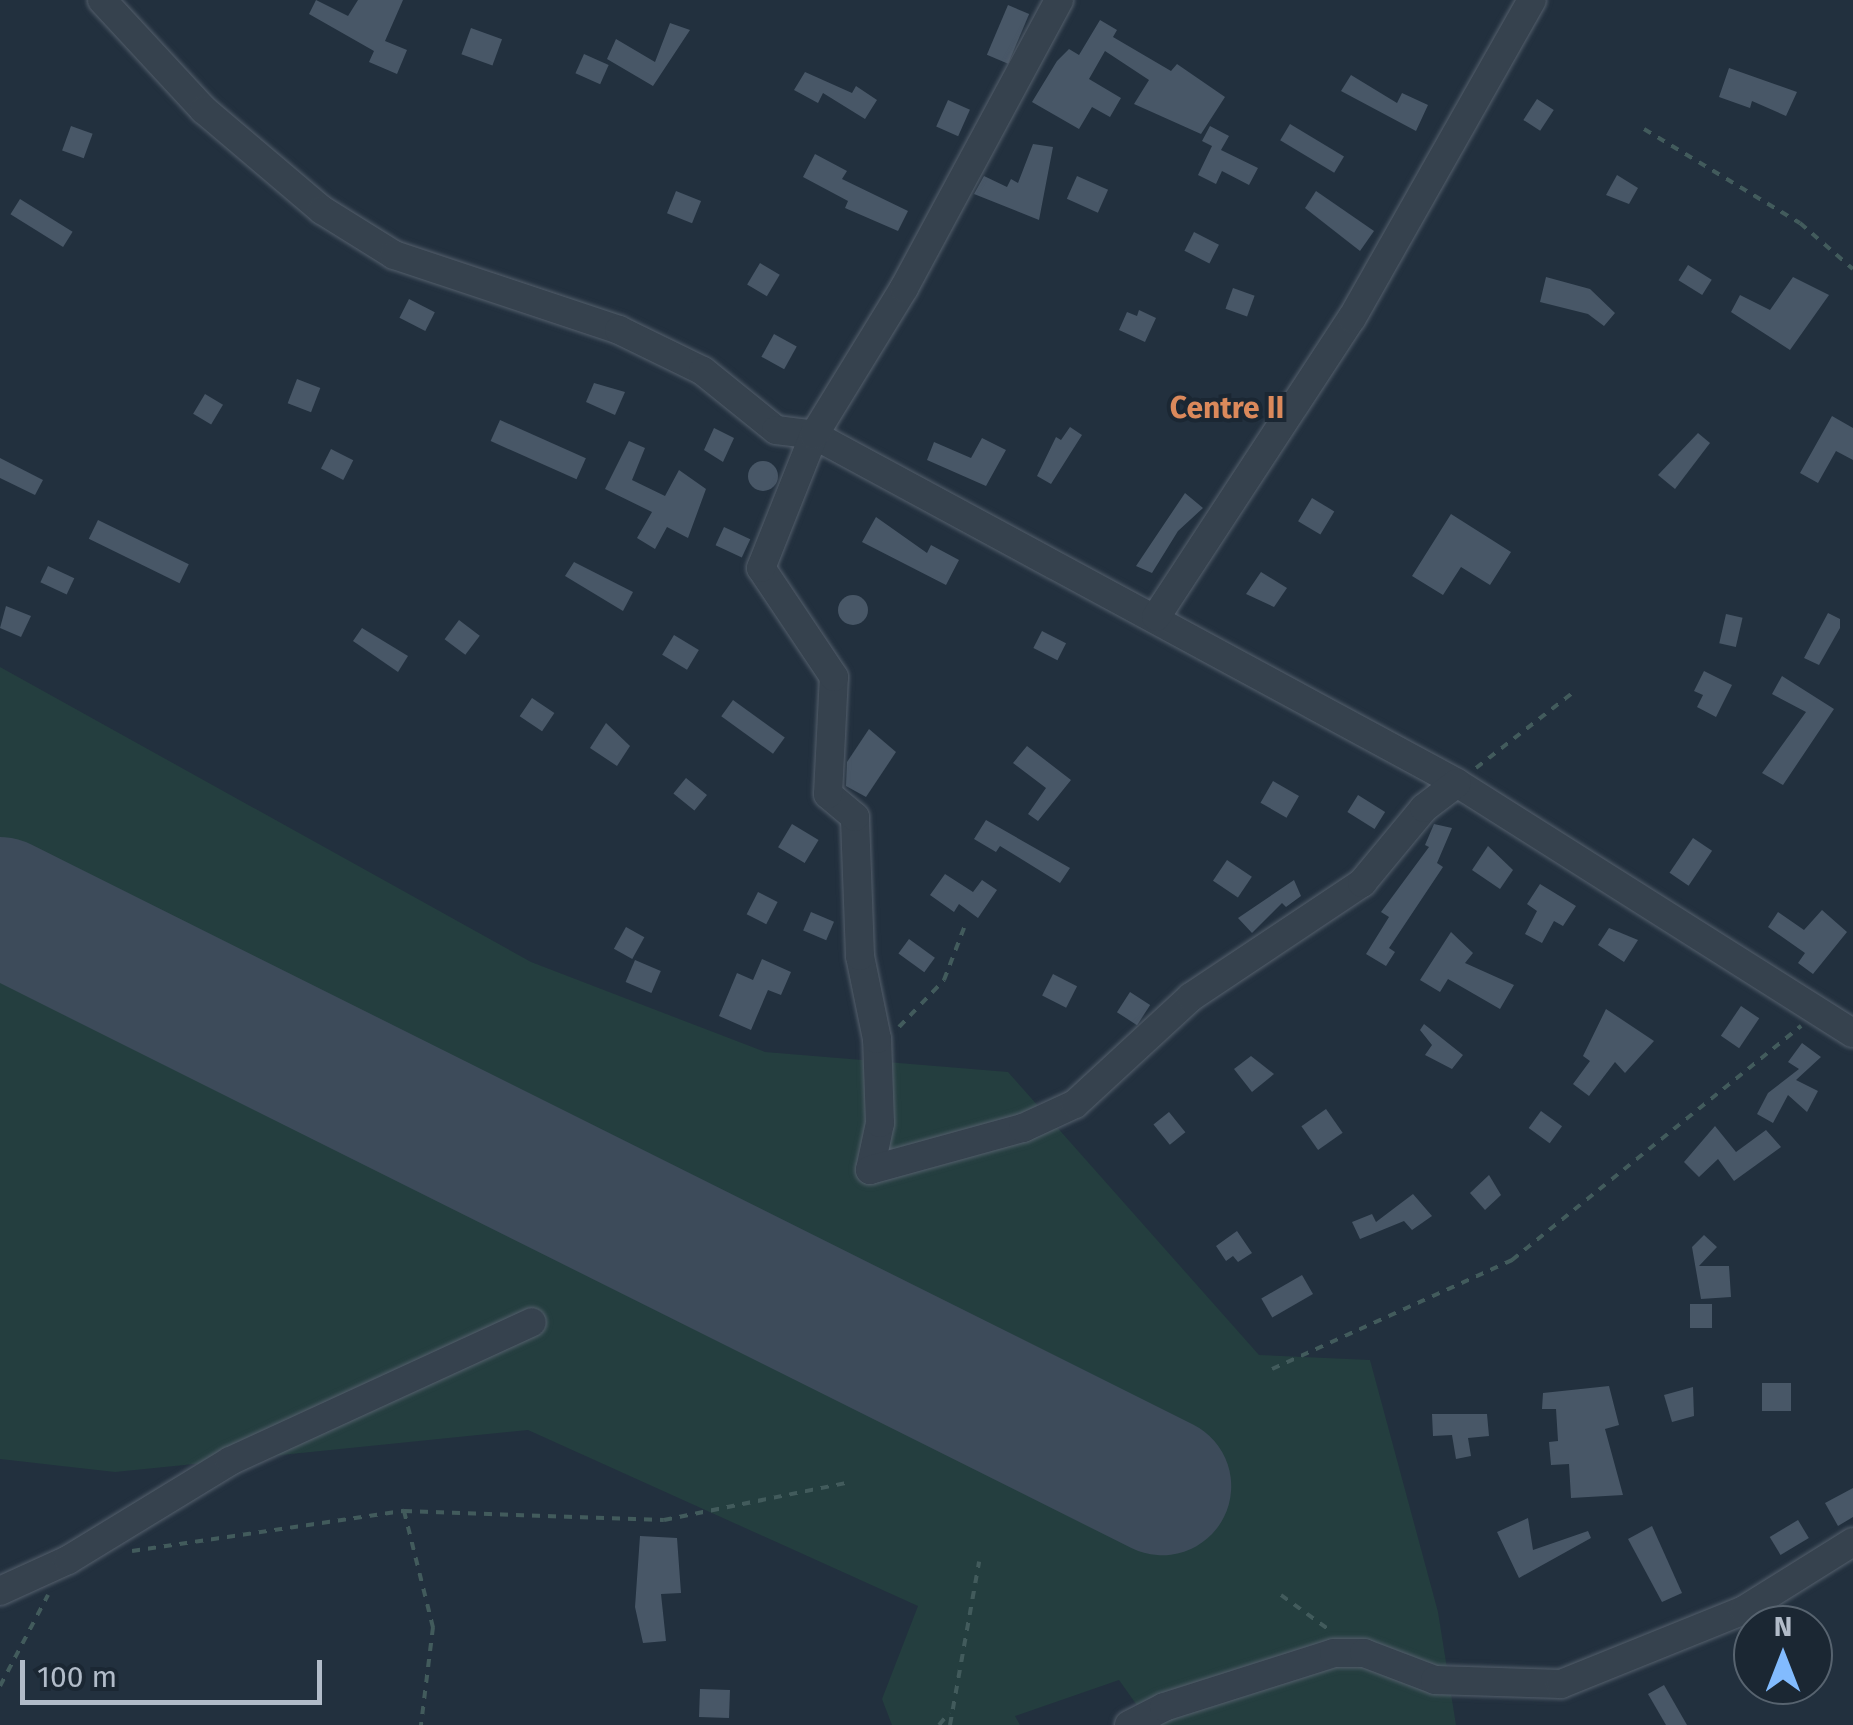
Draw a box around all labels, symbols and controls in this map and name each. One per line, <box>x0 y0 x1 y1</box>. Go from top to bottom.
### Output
district label: Centre II <box>1170 390 1284 426</box>
north arrow <box>1733 1605 1833 1705</box>
text: N <box>1774 1610 1792 1643</box>
scale bar <box>25 1640 328 1702</box>
text: 100 m <box>37 1659 117 1695</box>

